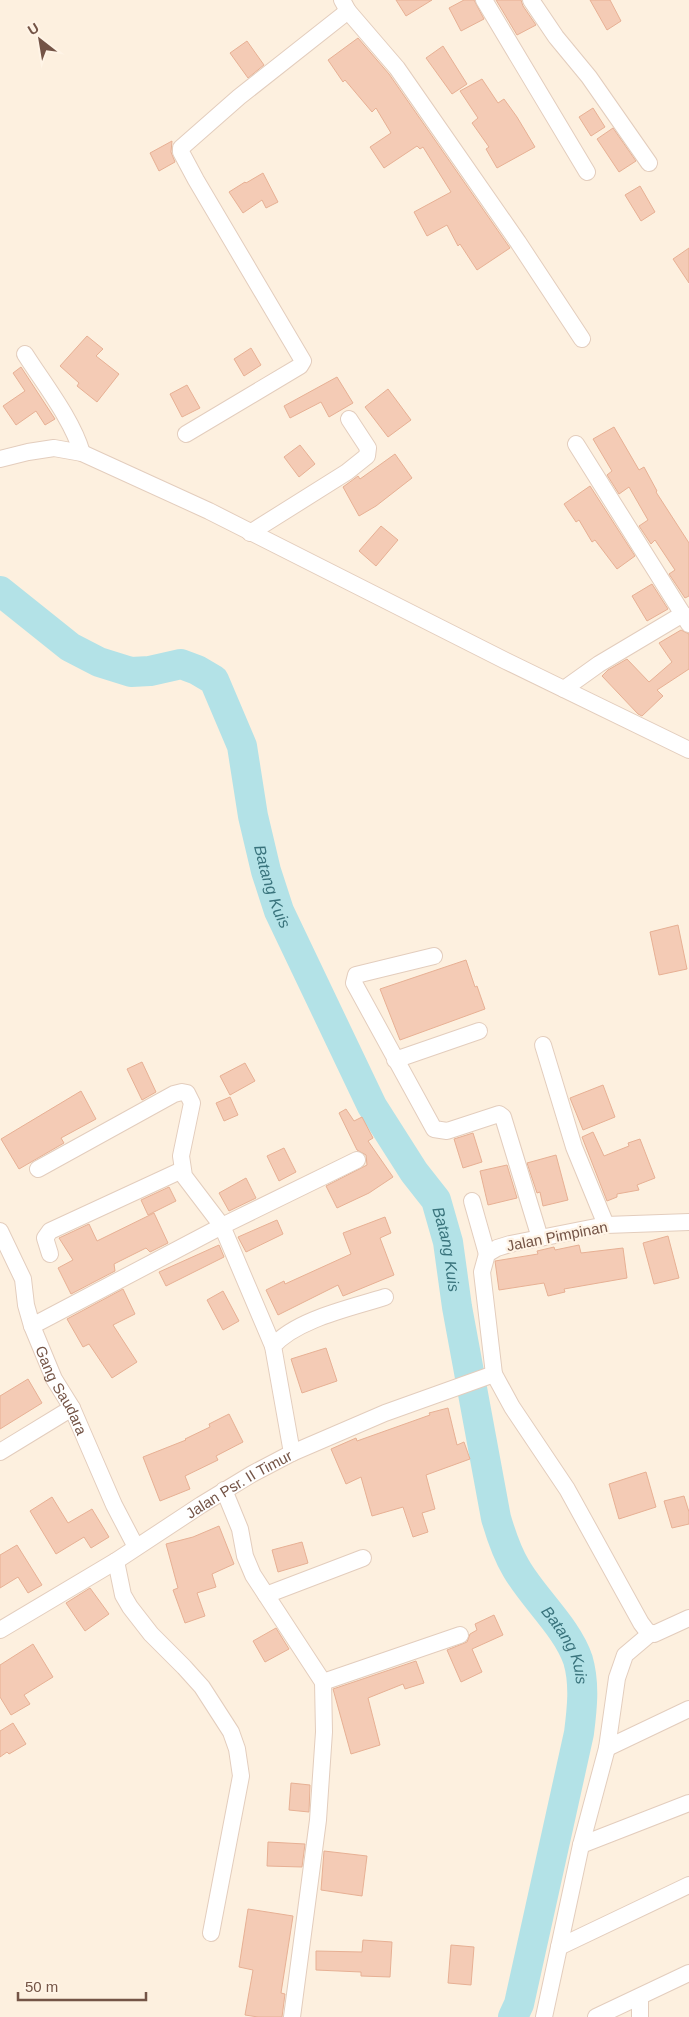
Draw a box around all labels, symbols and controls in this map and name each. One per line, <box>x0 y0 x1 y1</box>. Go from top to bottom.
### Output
north arrow <box>15 15 65 65</box>
text: U <box>25 19 42 38</box>
water label: Batang Kuis <box>252 843 294 931</box>
water label: Batang Kuis <box>430 1205 463 1293</box>
street label: Jalan Pimpinan <box>505 1218 609 1254</box>
street label: Gang Saudara <box>33 1343 91 1438</box>
street label: Jalan Psr. II Timur <box>182 1446 295 1521</box>
water label: Batang Kuis <box>539 1603 591 1685</box>
scale bar <box>18 1970 145 2002</box>
text: 50 m <box>25 1978 58 1995</box>

